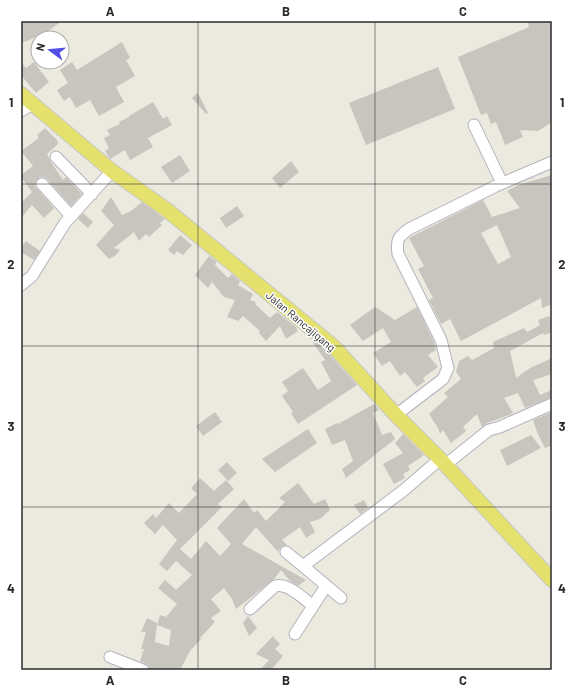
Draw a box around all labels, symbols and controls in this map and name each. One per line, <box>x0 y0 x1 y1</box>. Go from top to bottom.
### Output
text: A <box>106 3 115 19</box>
text: B <box>282 3 290 19</box>
text: C <box>459 3 467 19</box>
north arrow <box>30 30 70 70</box>
text: N <box>33 42 47 52</box>
text: 1 <box>9 94 13 110</box>
text: 1 <box>560 94 564 110</box>
text: 2 <box>7 256 15 272</box>
text: 2 <box>558 256 566 272</box>
street label: Jalan Rancajigang <box>264 288 338 354</box>
text: 3 <box>7 418 15 434</box>
text: 3 <box>558 418 566 434</box>
text: 4 <box>7 580 15 596</box>
text: 4 <box>558 580 566 596</box>
text: A <box>106 672 115 688</box>
text: B <box>282 672 290 688</box>
text: C <box>459 672 467 688</box>

